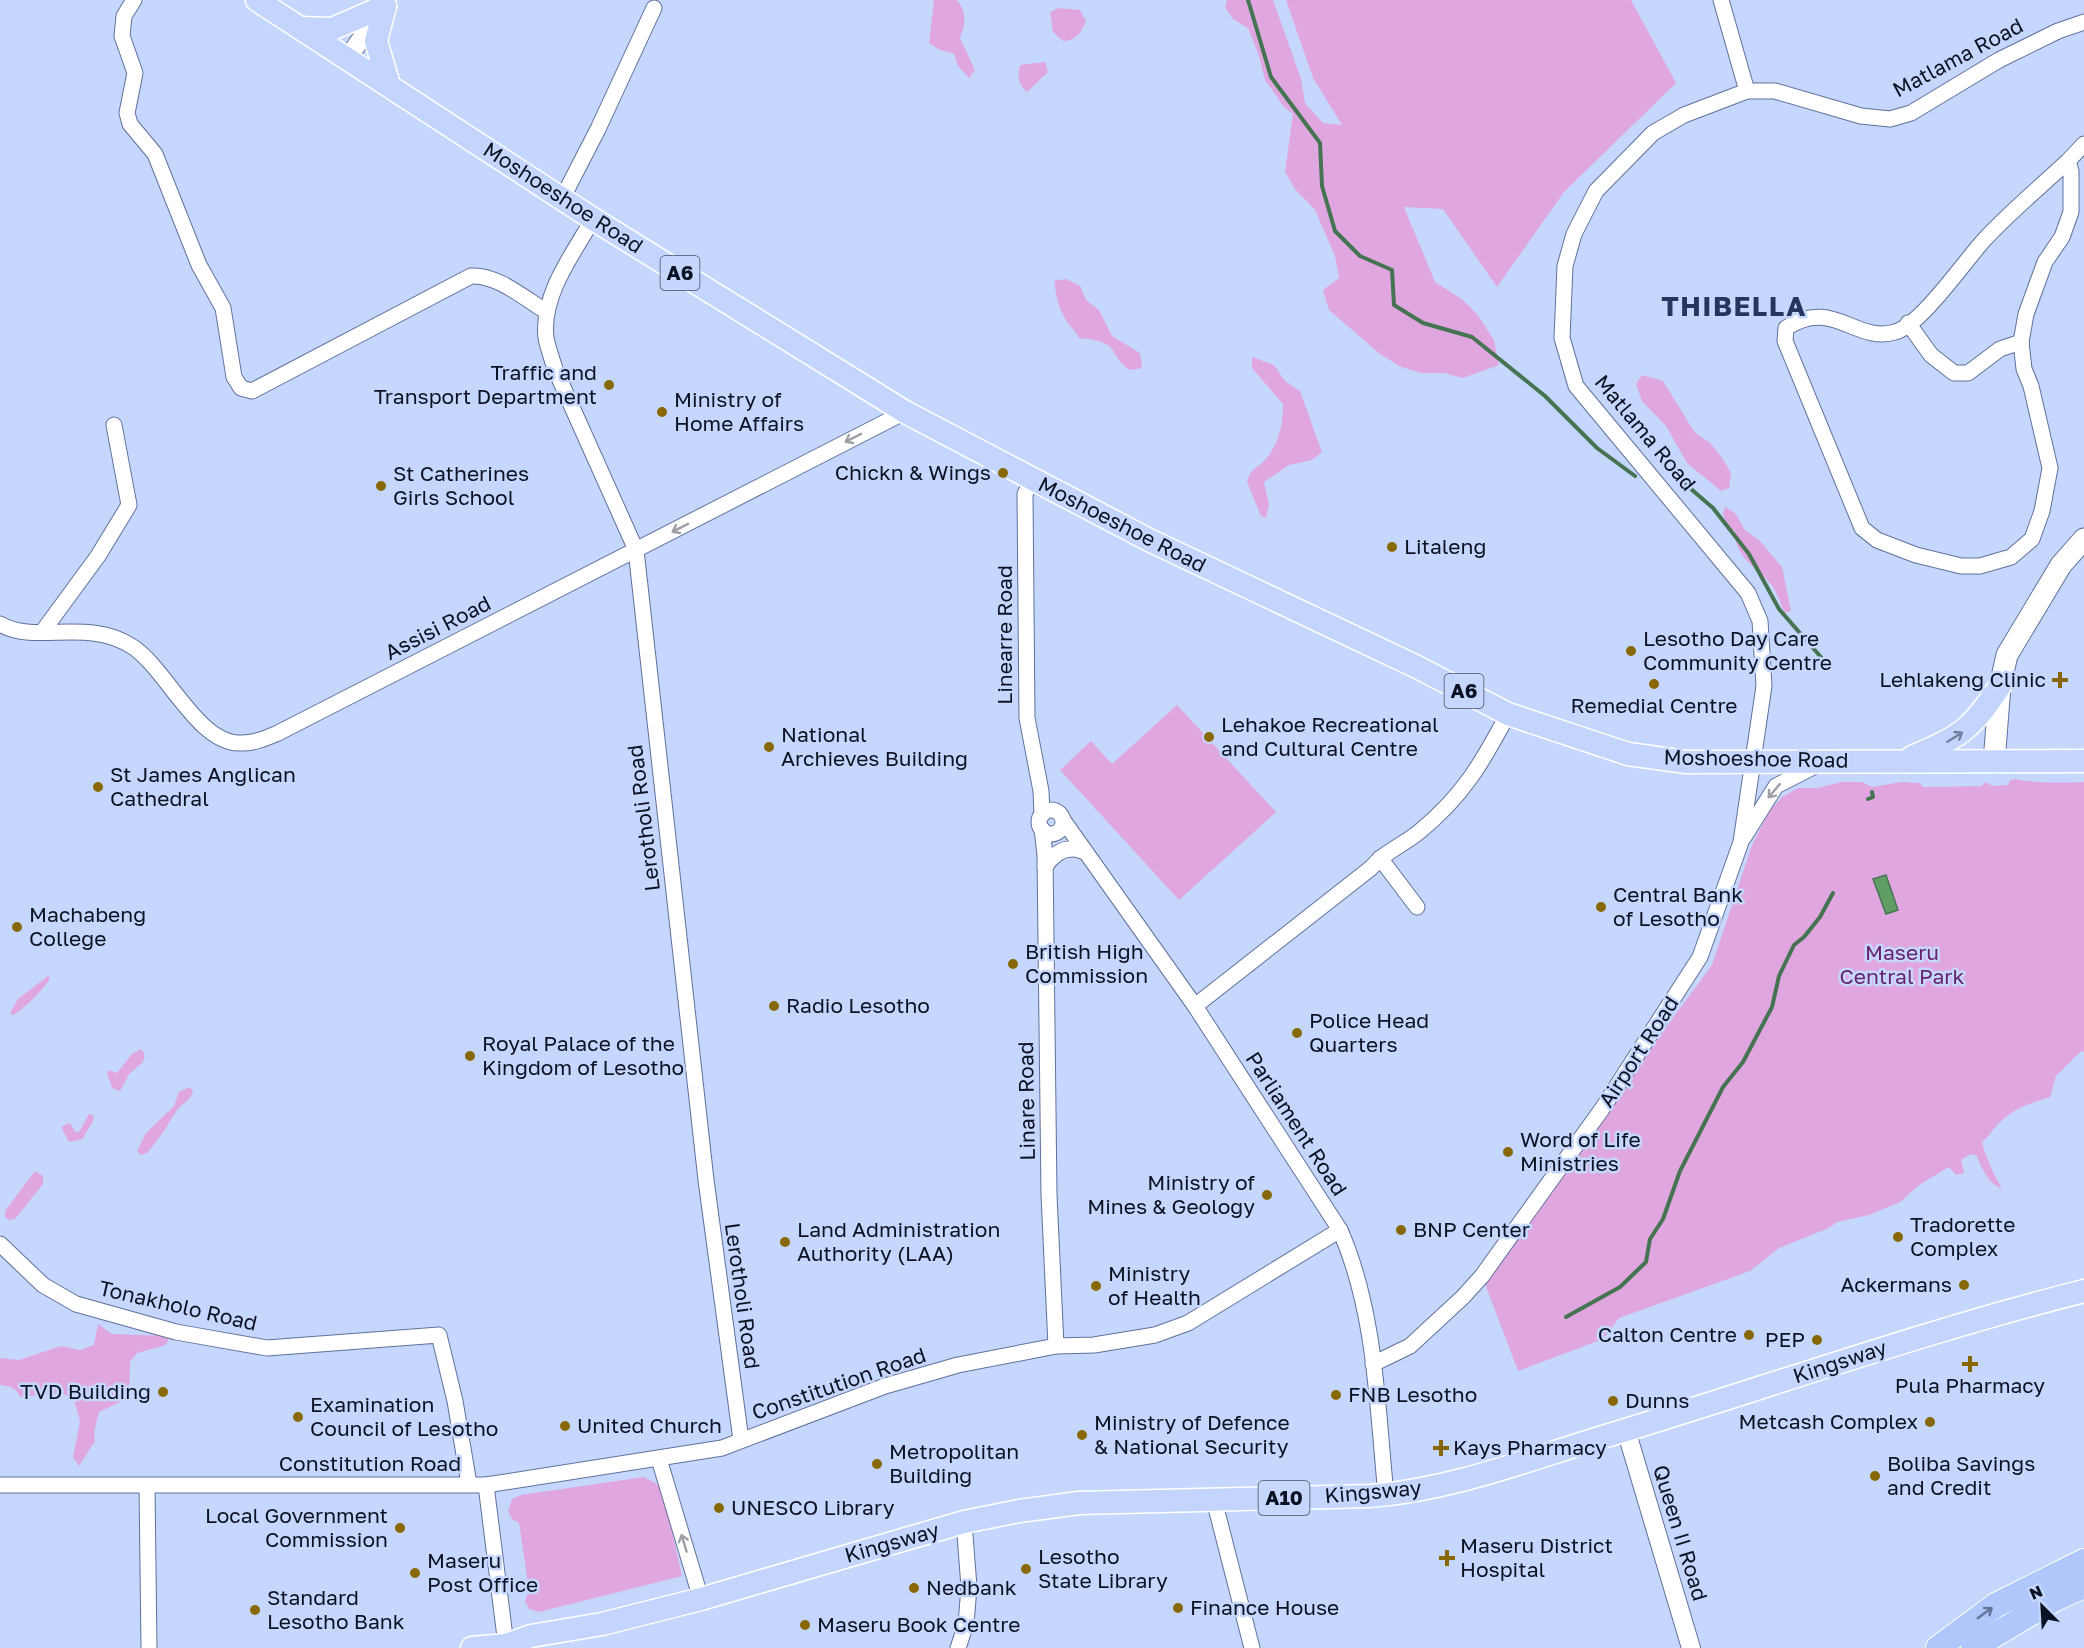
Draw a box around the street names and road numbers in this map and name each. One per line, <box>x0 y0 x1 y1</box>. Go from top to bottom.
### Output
street label: Matlama Road <box>1888 12 2027 102</box>
street label: Moshoeshoe Road <box>479 136 648 258</box>
road number: A6 <box>660 256 700 290</box>
street label: Matlama Road <box>1590 369 1702 496</box>
street label: Moshoeshoe Road <box>1034 471 1211 578</box>
street label: Linearre Road <box>991 565 1017 705</box>
street label: Assisi Road <box>380 589 495 665</box>
road number: A6 <box>1444 674 1484 708</box>
street label: Lerotholi Road <box>621 743 665 893</box>
street label: Moshoeshoe Road <box>1663 743 1849 773</box>
street label: Airport Road <box>1593 991 1684 1112</box>
street label: Linare Road <box>1012 1041 1040 1161</box>
street label: Parliament Road <box>1241 1047 1353 1200</box>
street label: Lerotholi Road <box>720 1221 766 1371</box>
street label: Tonakholo Road <box>97 1274 260 1336</box>
street label: Kingsway <box>1790 1334 1890 1388</box>
street label: Constitution Road <box>748 1341 929 1425</box>
street label: Constitution Road <box>279 1450 461 1476</box>
street label: Queen II Road <box>1648 1462 1714 1604</box>
street label: Kingsway <box>1324 1474 1423 1508</box>
road number: A10 <box>1258 1481 1310 1515</box>
street label: Kingsway <box>842 1516 942 1568</box>

